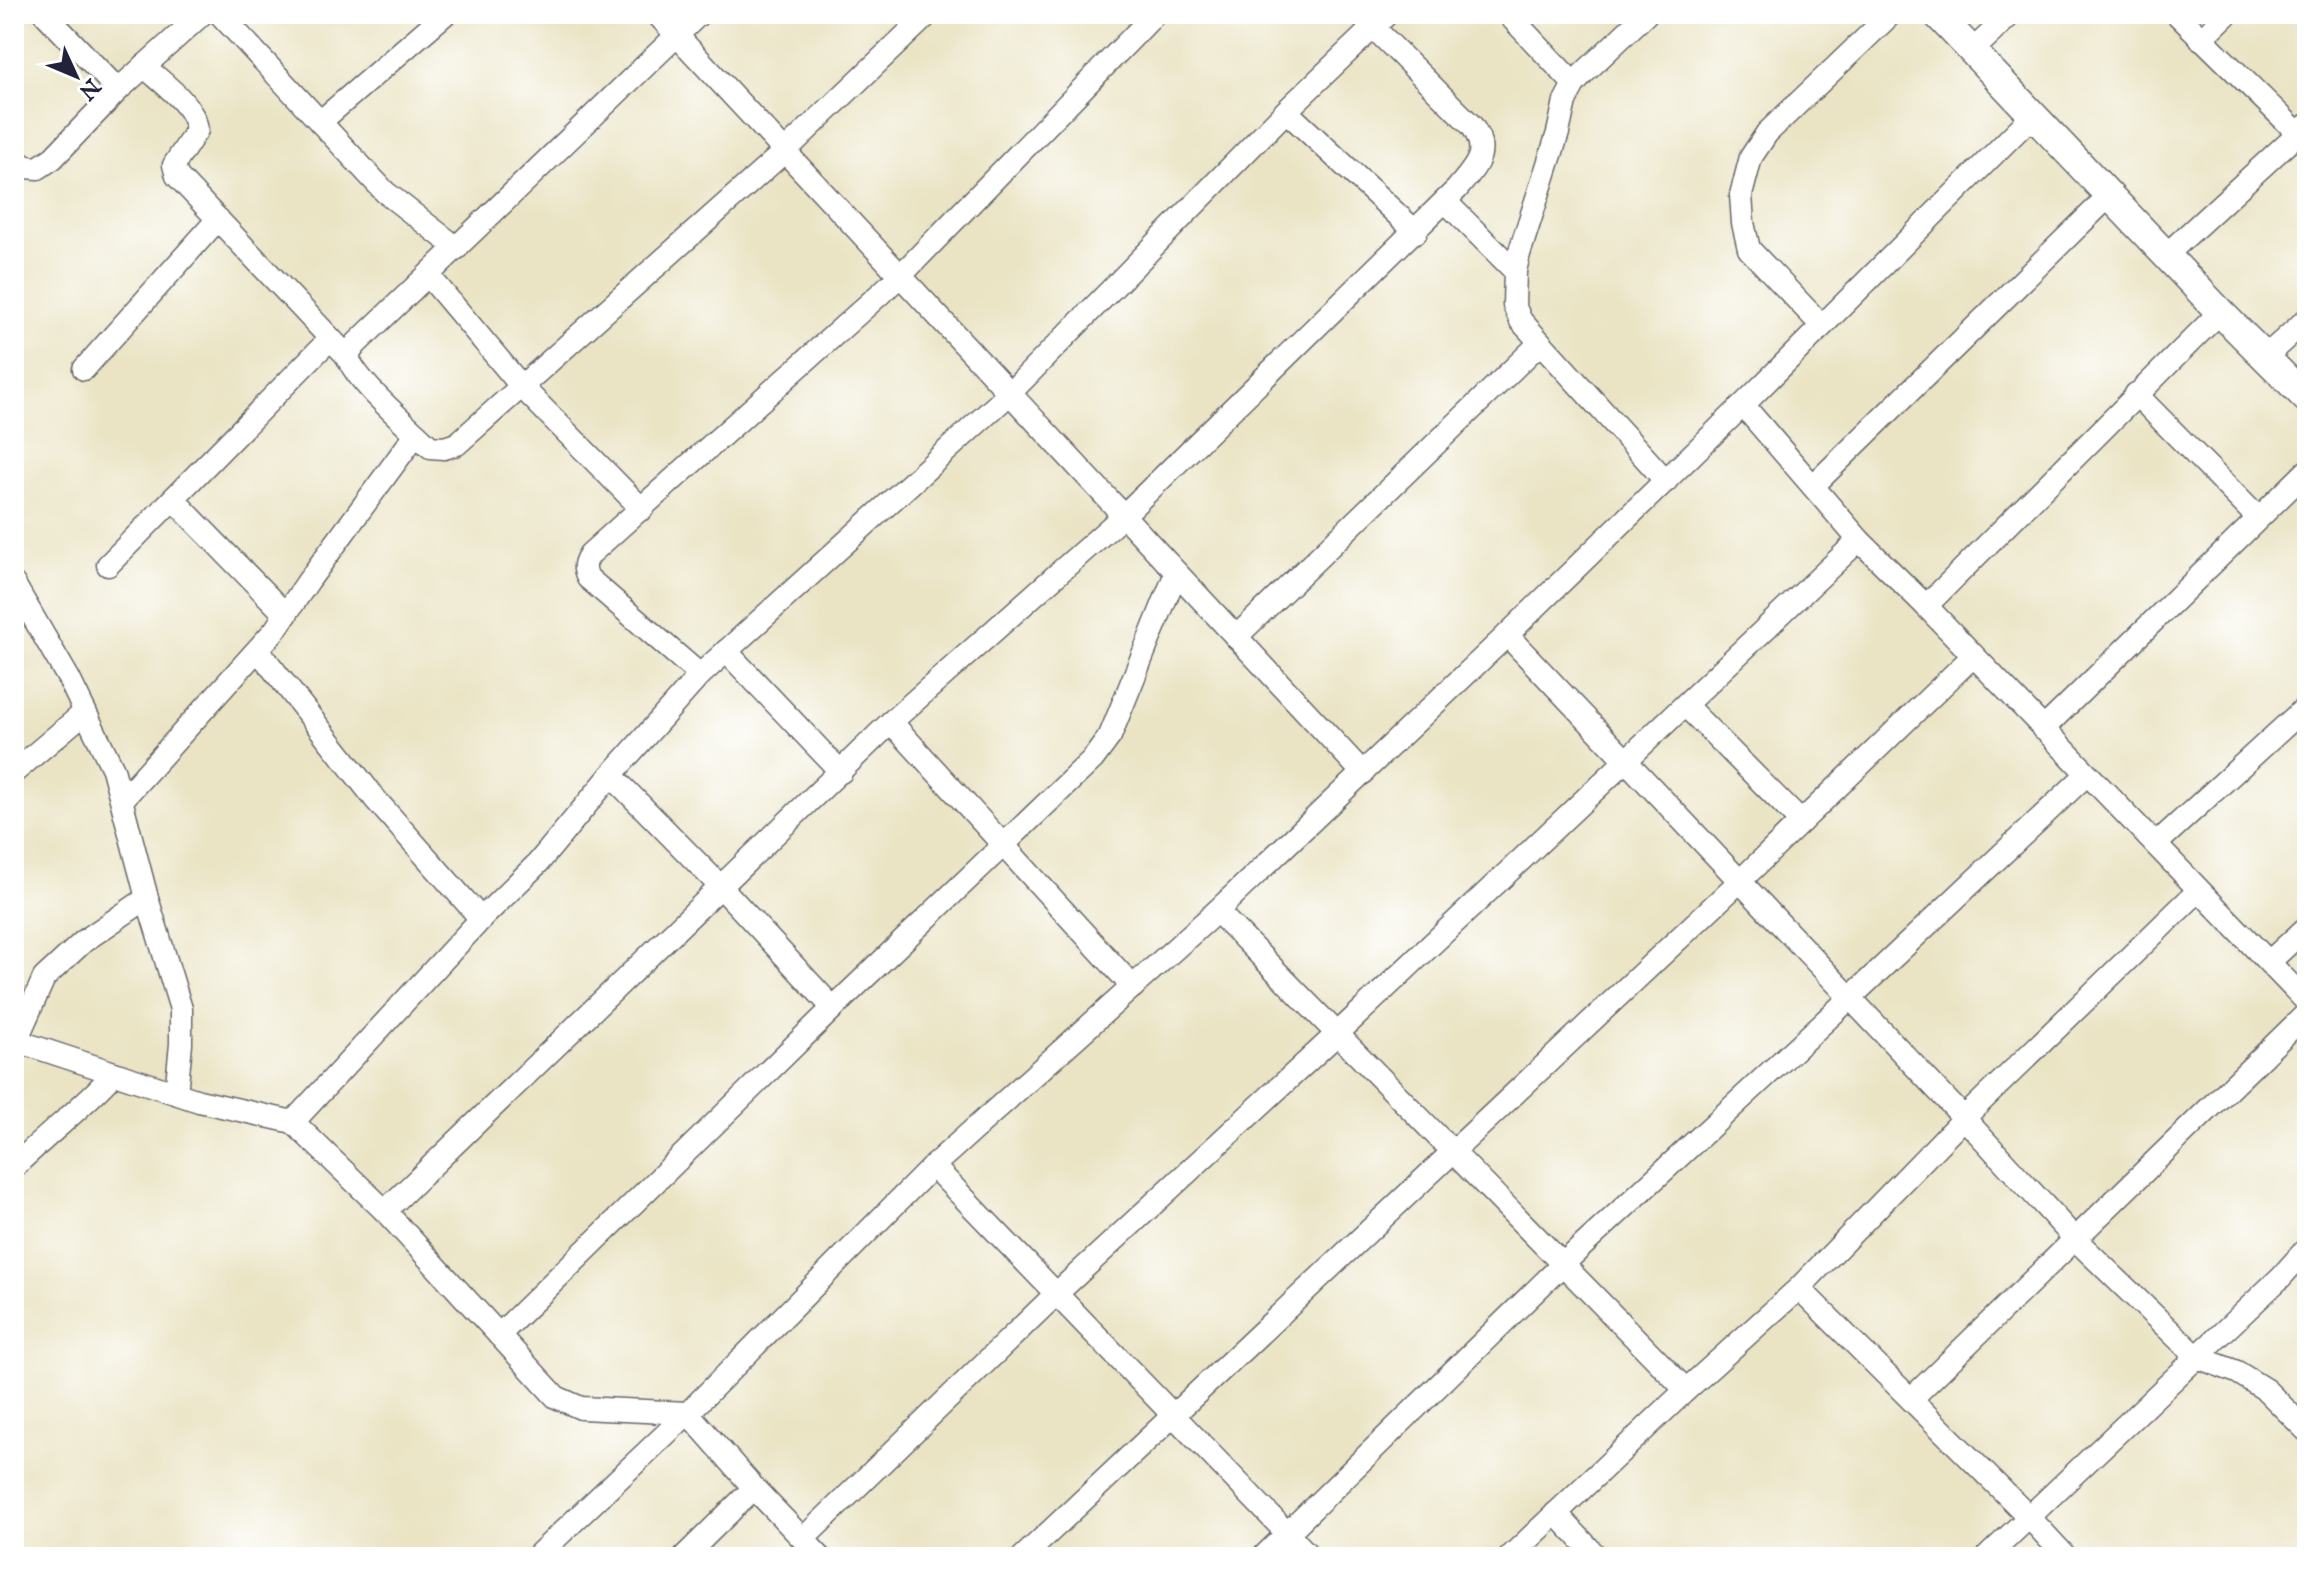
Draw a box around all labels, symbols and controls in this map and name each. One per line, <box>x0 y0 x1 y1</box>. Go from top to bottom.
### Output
north arrow <box>36 36 116 116</box>
text: N <box>72 71 106 105</box>

